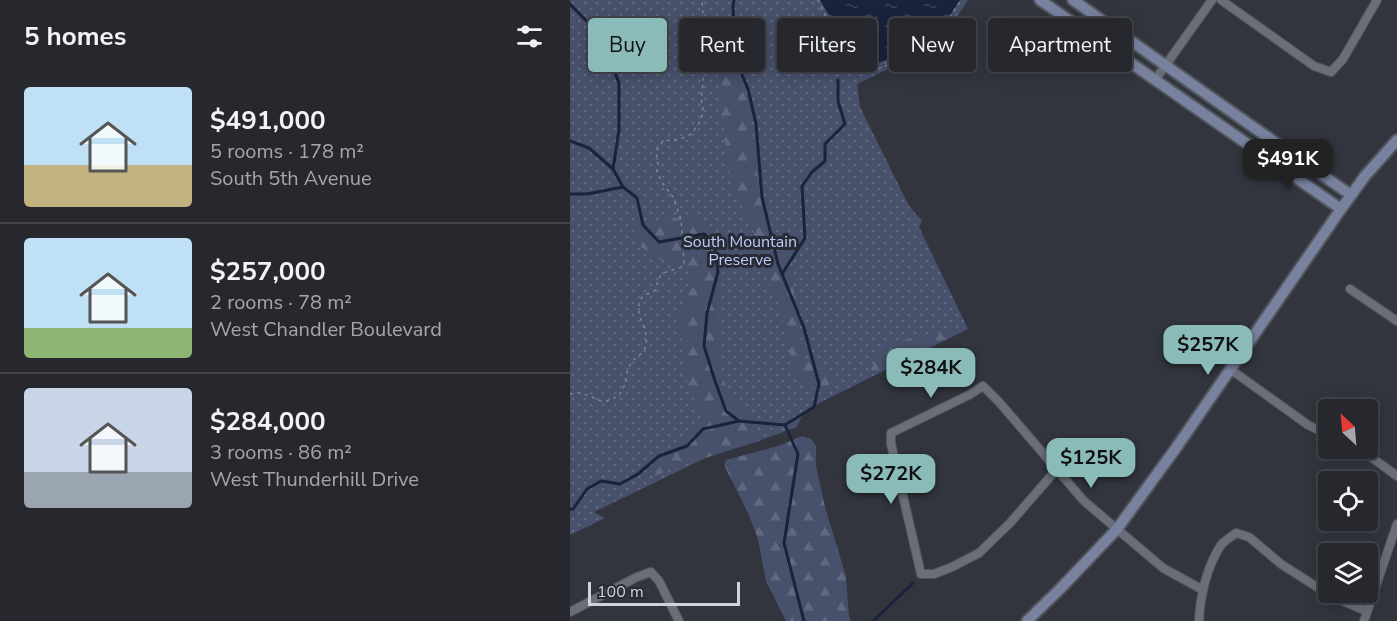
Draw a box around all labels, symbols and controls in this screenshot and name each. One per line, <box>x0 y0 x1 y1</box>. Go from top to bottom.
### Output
chip: Buy <box>588 18 667 72</box>
chip: Rent <box>679 18 765 72</box>
chip: Filters <box>777 18 877 72</box>
chip: New <box>889 18 976 72</box>
chip: Apartment <box>988 18 1132 72</box>
text: 5 homes <box>24 19 126 54</box>
icon: filters <box>513 20 546 53</box>
text: $491,000 <box>210 103 326 138</box>
icon: home <box>72 111 144 183</box>
text: 5 rooms · 178 m² <box>210 138 364 165</box>
pin: $491K <box>1246 139 1330 190</box>
text: $491K <box>1257 145 1319 172</box>
text: South 5th Avenue <box>210 165 372 192</box>
park label: South Mountain Preserve <box>683 231 797 271</box>
text: $257,000 <box>210 254 326 289</box>
icon: home <box>72 262 144 334</box>
text: 2 rooms · 78 m² <box>210 289 352 316</box>
text: West Chandler Boulevard <box>210 316 442 343</box>
pin: $257K <box>1166 325 1250 376</box>
text: $257K <box>1177 331 1239 358</box>
pin: $284K <box>889 348 973 399</box>
text: $284K <box>900 354 962 381</box>
north arrow <box>1318 399 1378 459</box>
map controls <box>1318 399 1378 603</box>
text: $284,000 <box>210 404 326 439</box>
icon: home <box>72 412 144 484</box>
pin: $125K <box>1049 438 1133 489</box>
text: 3 rooms · 86 m² <box>210 439 352 466</box>
text: $125K <box>1060 444 1122 471</box>
pin: $272K <box>849 454 933 505</box>
text: $272K <box>860 460 922 487</box>
text: West Thunderhill Drive <box>210 466 419 493</box>
button: locate <box>1318 471 1378 531</box>
button: layers <box>1318 543 1378 603</box>
scale bar <box>588 579 740 606</box>
text: 100 m <box>597 581 644 603</box>

